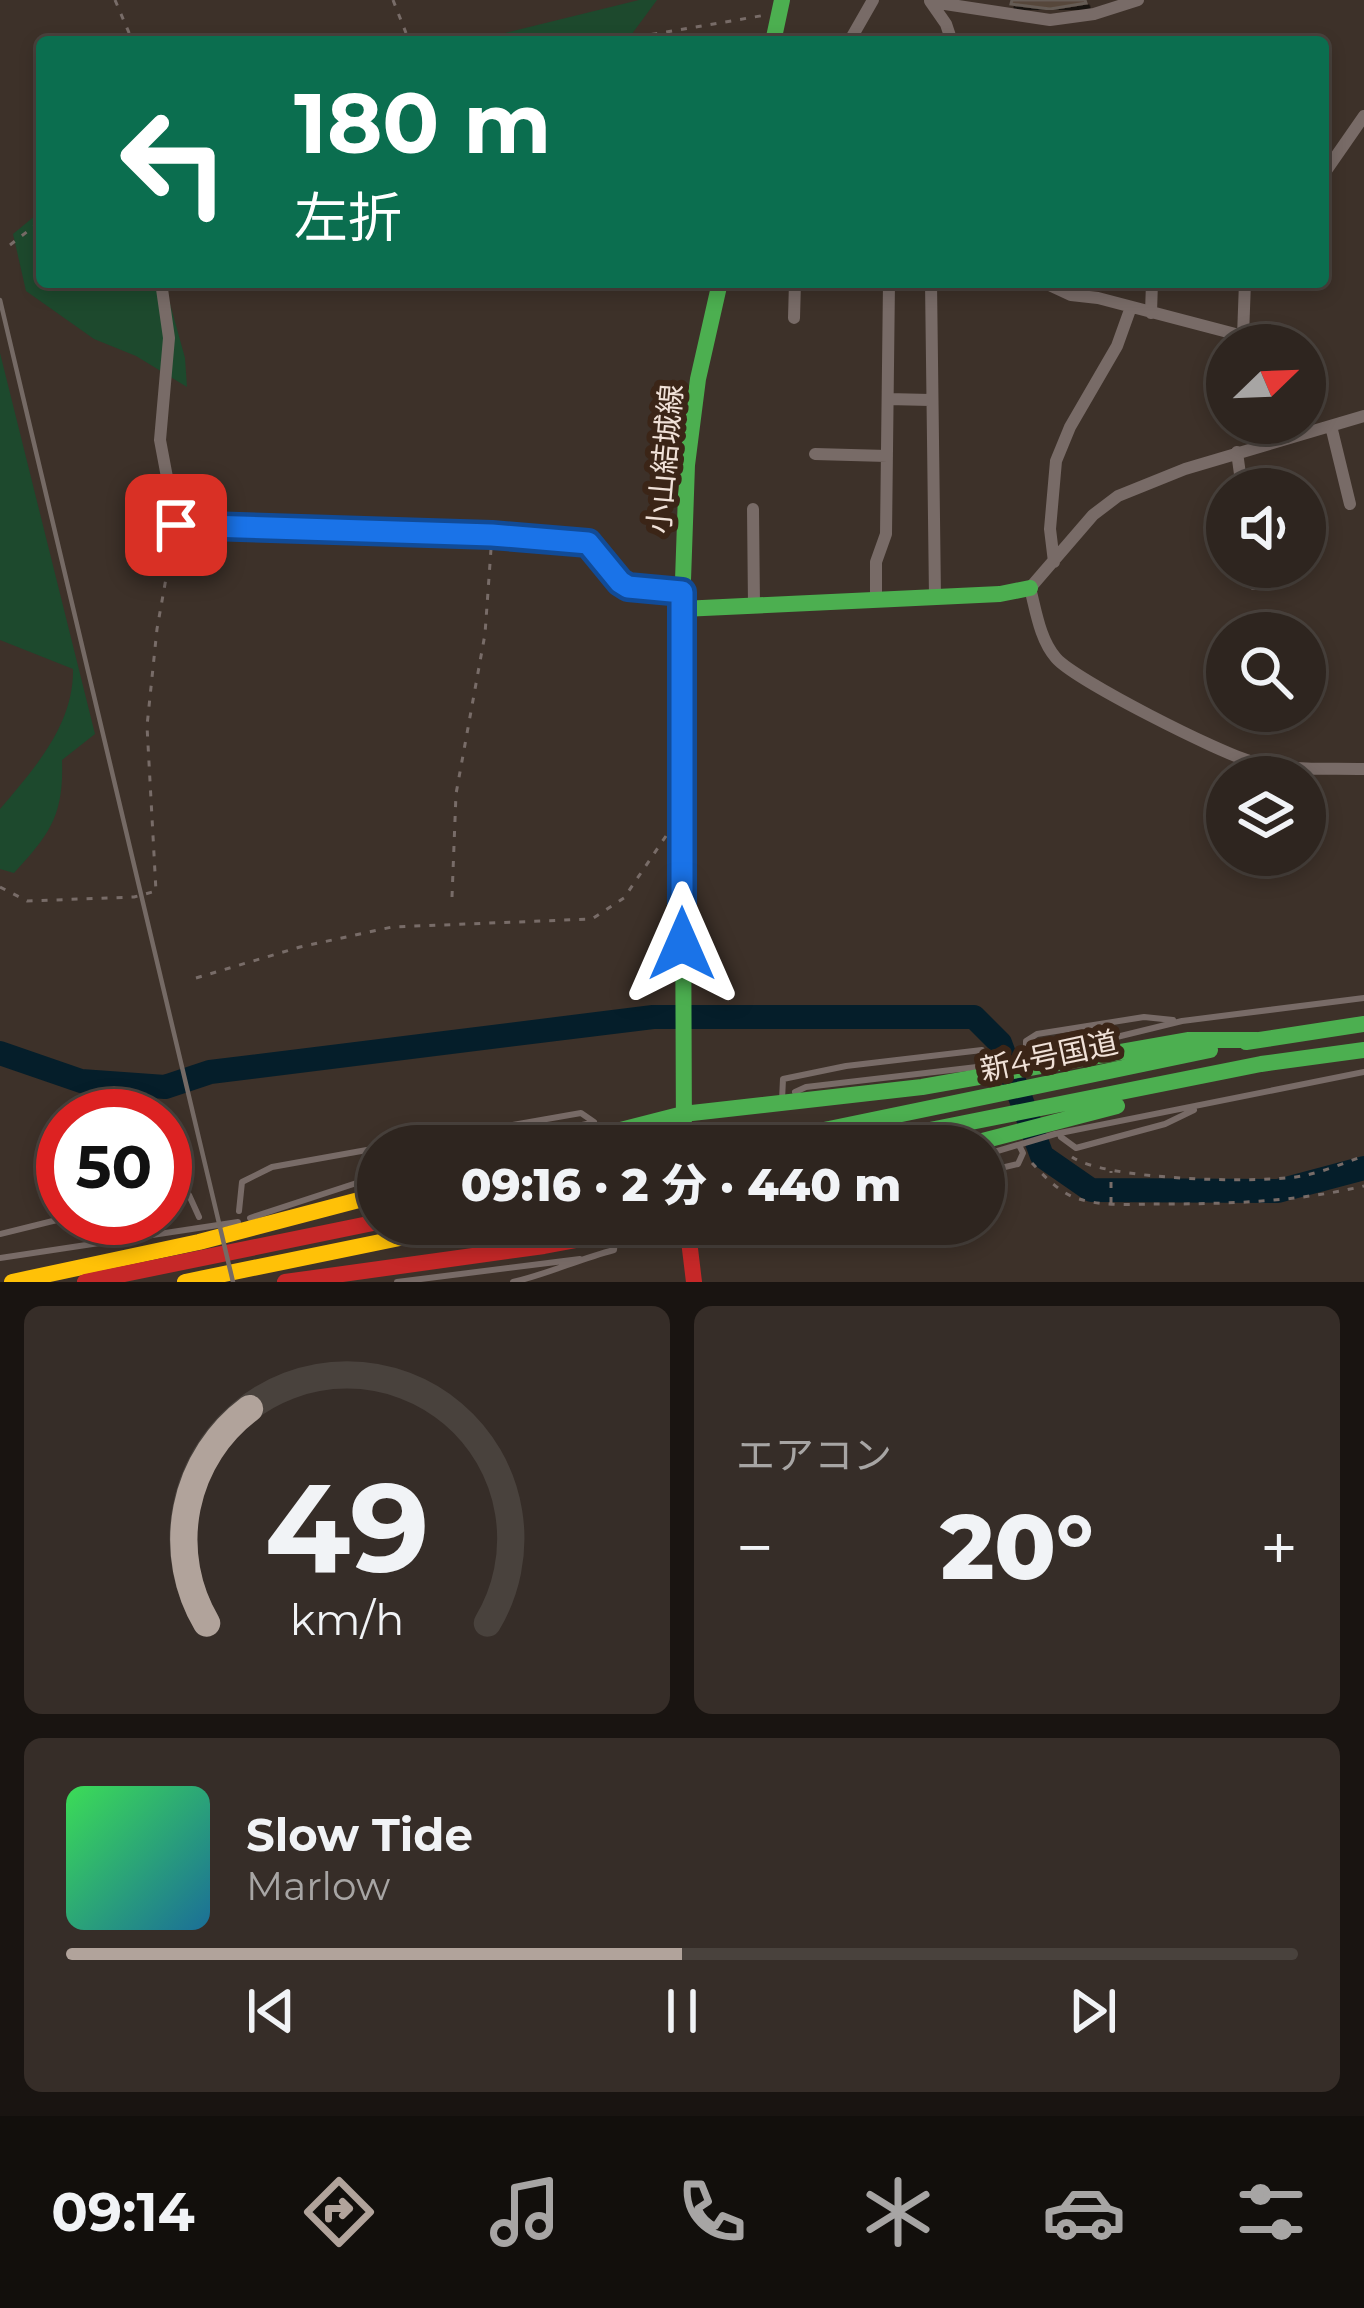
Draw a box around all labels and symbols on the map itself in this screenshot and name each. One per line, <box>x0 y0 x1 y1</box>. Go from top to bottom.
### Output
north arrow <box>1206 324 1326 444</box>
street label: 小山結城線 <box>640 383 690 535</box>
pin <box>125 474 227 576</box>
position arrow <box>619 881 745 1007</box>
street label: 新4号国道 <box>977 1023 1121 1089</box>
speed limit sign: 50 <box>36 1089 192 1245</box>

